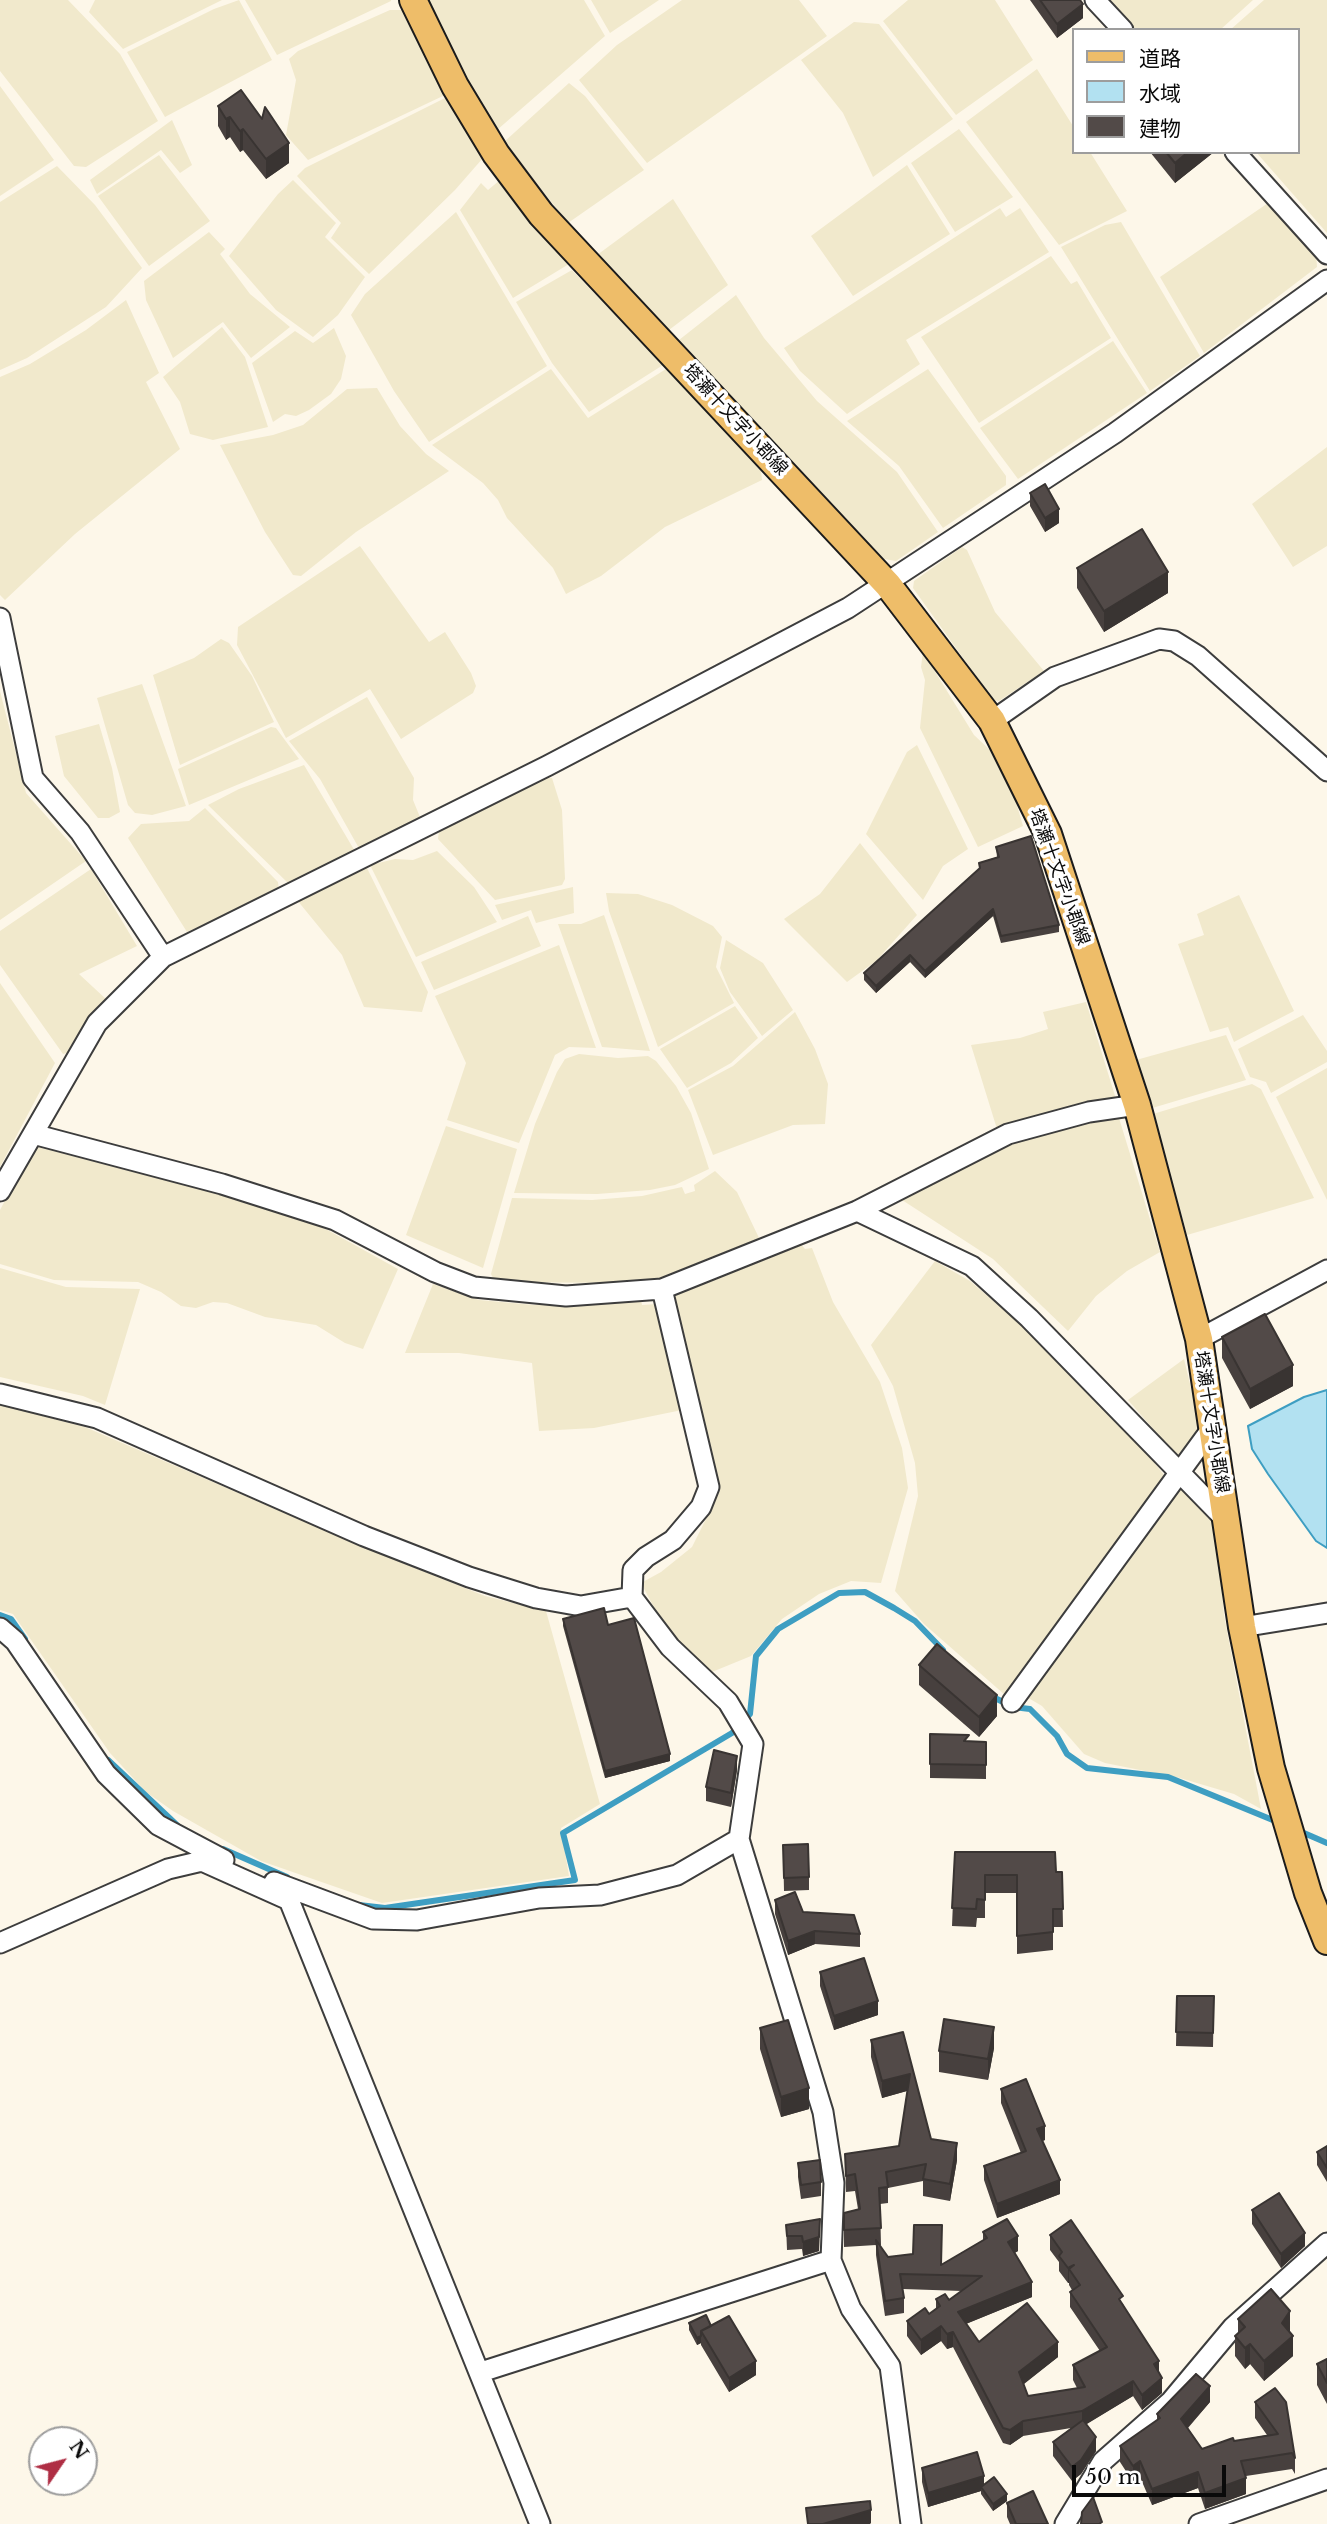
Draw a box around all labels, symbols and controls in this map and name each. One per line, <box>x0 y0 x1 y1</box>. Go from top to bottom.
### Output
legend <box>1072 28 1299 154</box>
text: 道路 <box>1139 46 1181 72</box>
text: 水域 <box>1139 81 1181 107</box>
text: 建物 <box>1139 116 1181 142</box>
street label: 塔瀬十文字小郡線 <box>678 360 792 480</box>
street label: 塔瀬十文字小郡線 <box>1024 806 1094 948</box>
street label: 塔瀬十文字小郡線 <box>1189 1349 1233 1495</box>
north arrow <box>28 2426 98 2496</box>
text: N <box>64 2436 94 2464</box>
scale bar <box>1075 2450 1229 2494</box>
text: 50 m <box>1085 2464 1140 2490</box>

